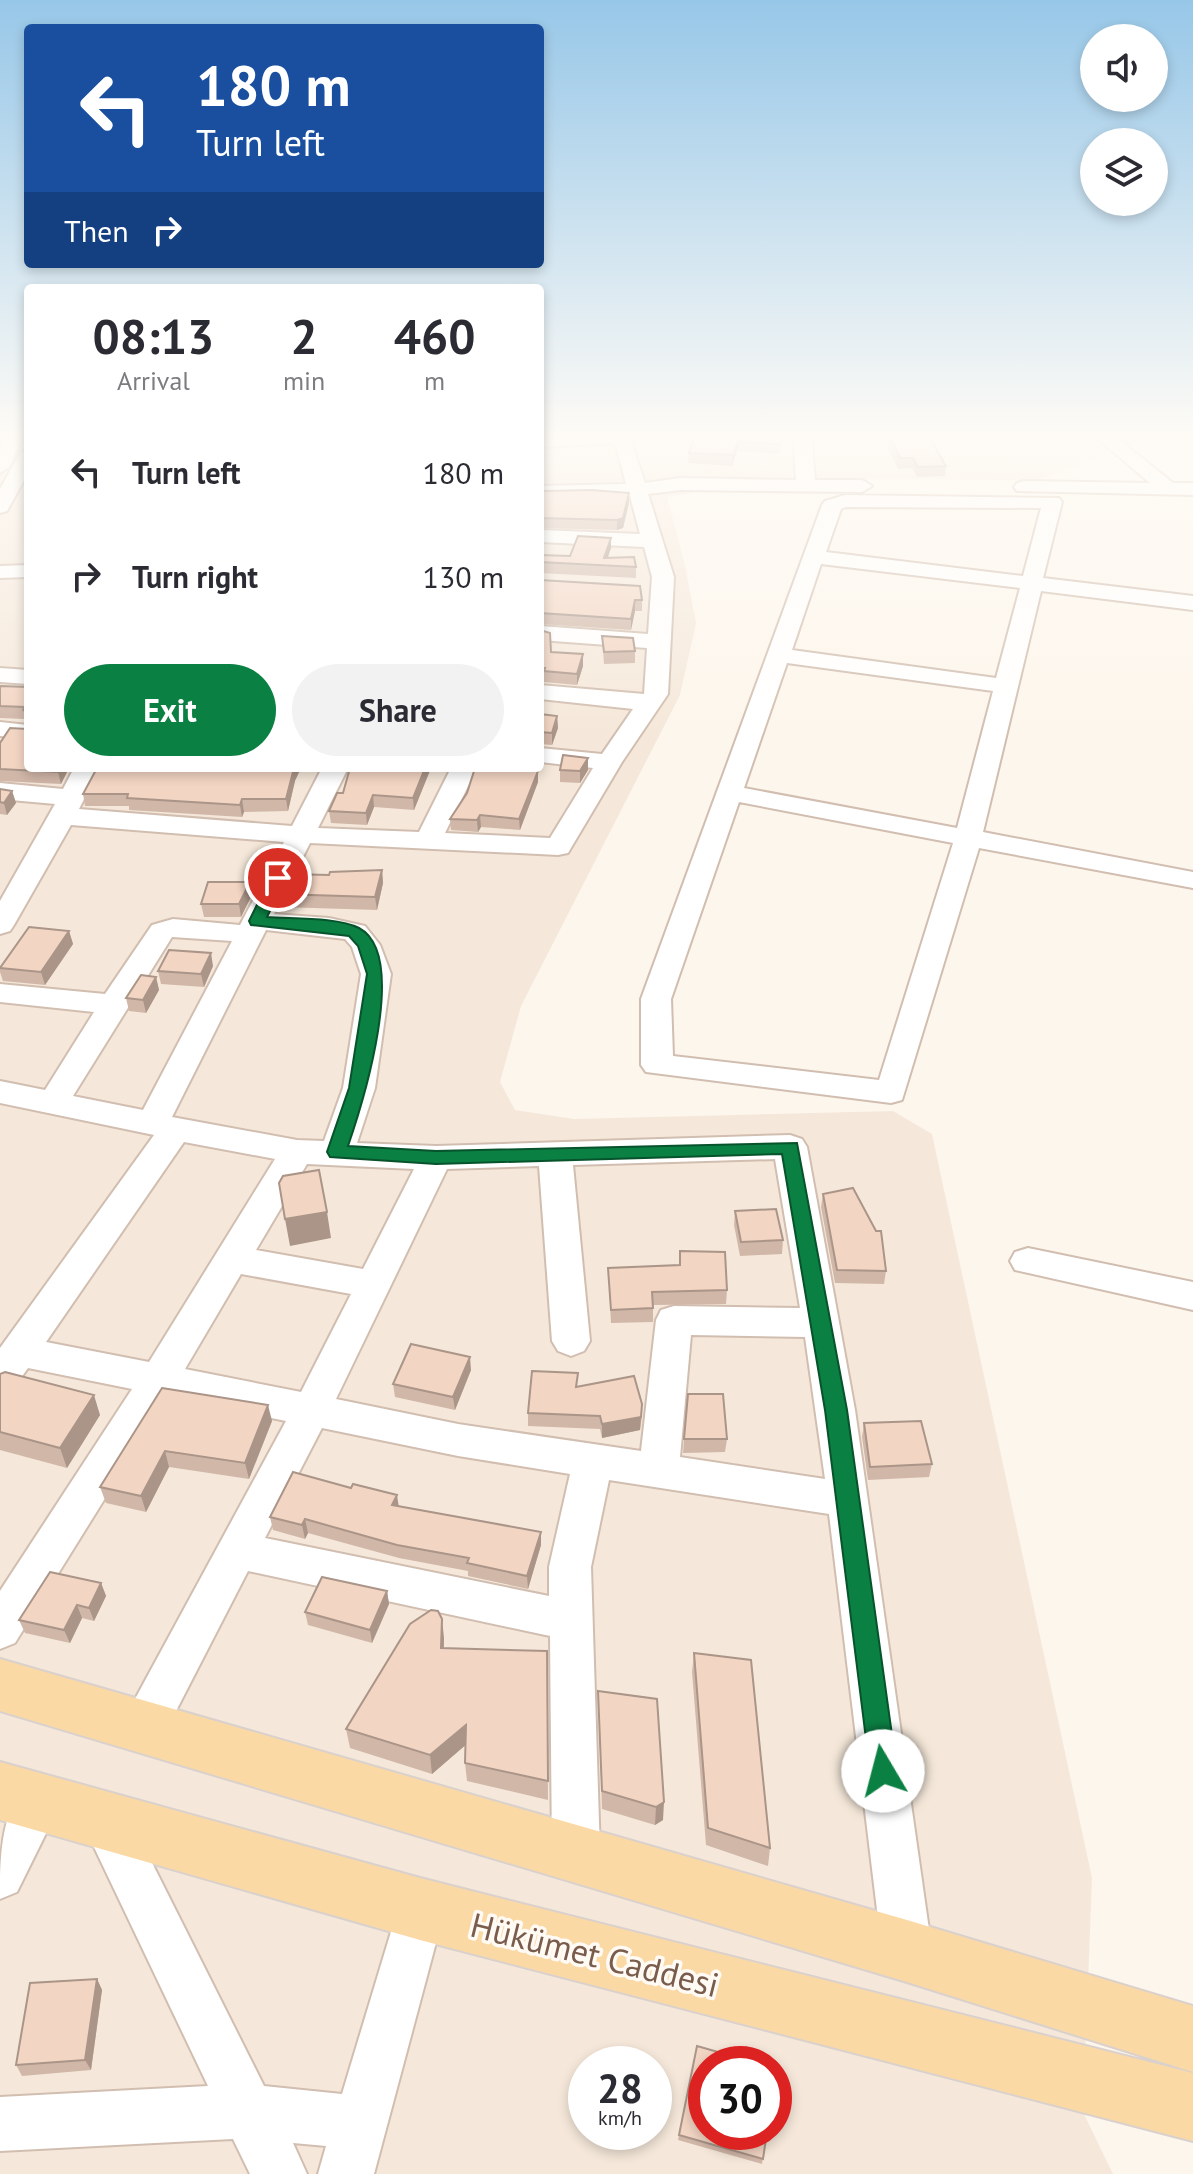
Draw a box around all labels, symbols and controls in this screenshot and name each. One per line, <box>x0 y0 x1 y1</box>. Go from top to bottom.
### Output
map controls <box>1080 24 1168 216</box>
button: sound <box>1080 24 1168 112</box>
text: 180 m <box>196 49 351 121</box>
icon: left <box>64 56 168 160</box>
text: Turn left <box>196 119 325 166</box>
button: layers <box>1080 128 1168 216</box>
icon: right <box>145 208 189 252</box>
text: Then <box>64 211 129 250</box>
text: 08:13 <box>93 305 214 367</box>
text: 2 <box>290 305 318 367</box>
text: 460 <box>394 305 475 367</box>
text: Arrival <box>117 364 190 397</box>
text: min <box>283 364 325 397</box>
text: m <box>424 364 445 397</box>
icon: left <box>64 450 108 494</box>
text: Turn left <box>132 453 240 492</box>
text: 180 m <box>423 453 504 492</box>
icon: right <box>64 554 108 598</box>
text: Turn right <box>132 557 258 596</box>
text: 130 m <box>423 557 504 596</box>
button: Exit <box>64 664 276 756</box>
button: Share <box>292 664 504 756</box>
pin <box>244 844 312 912</box>
icon: arrive <box>256 856 300 900</box>
position arrow <box>841 1729 925 1813</box>
street label: Hükümet Caddesi <box>466 1902 724 2006</box>
speed limit sign: 30 <box>688 2046 792 2150</box>
text: 28 <box>597 2062 643 2114</box>
text: km/h <box>598 2105 642 2131</box>

